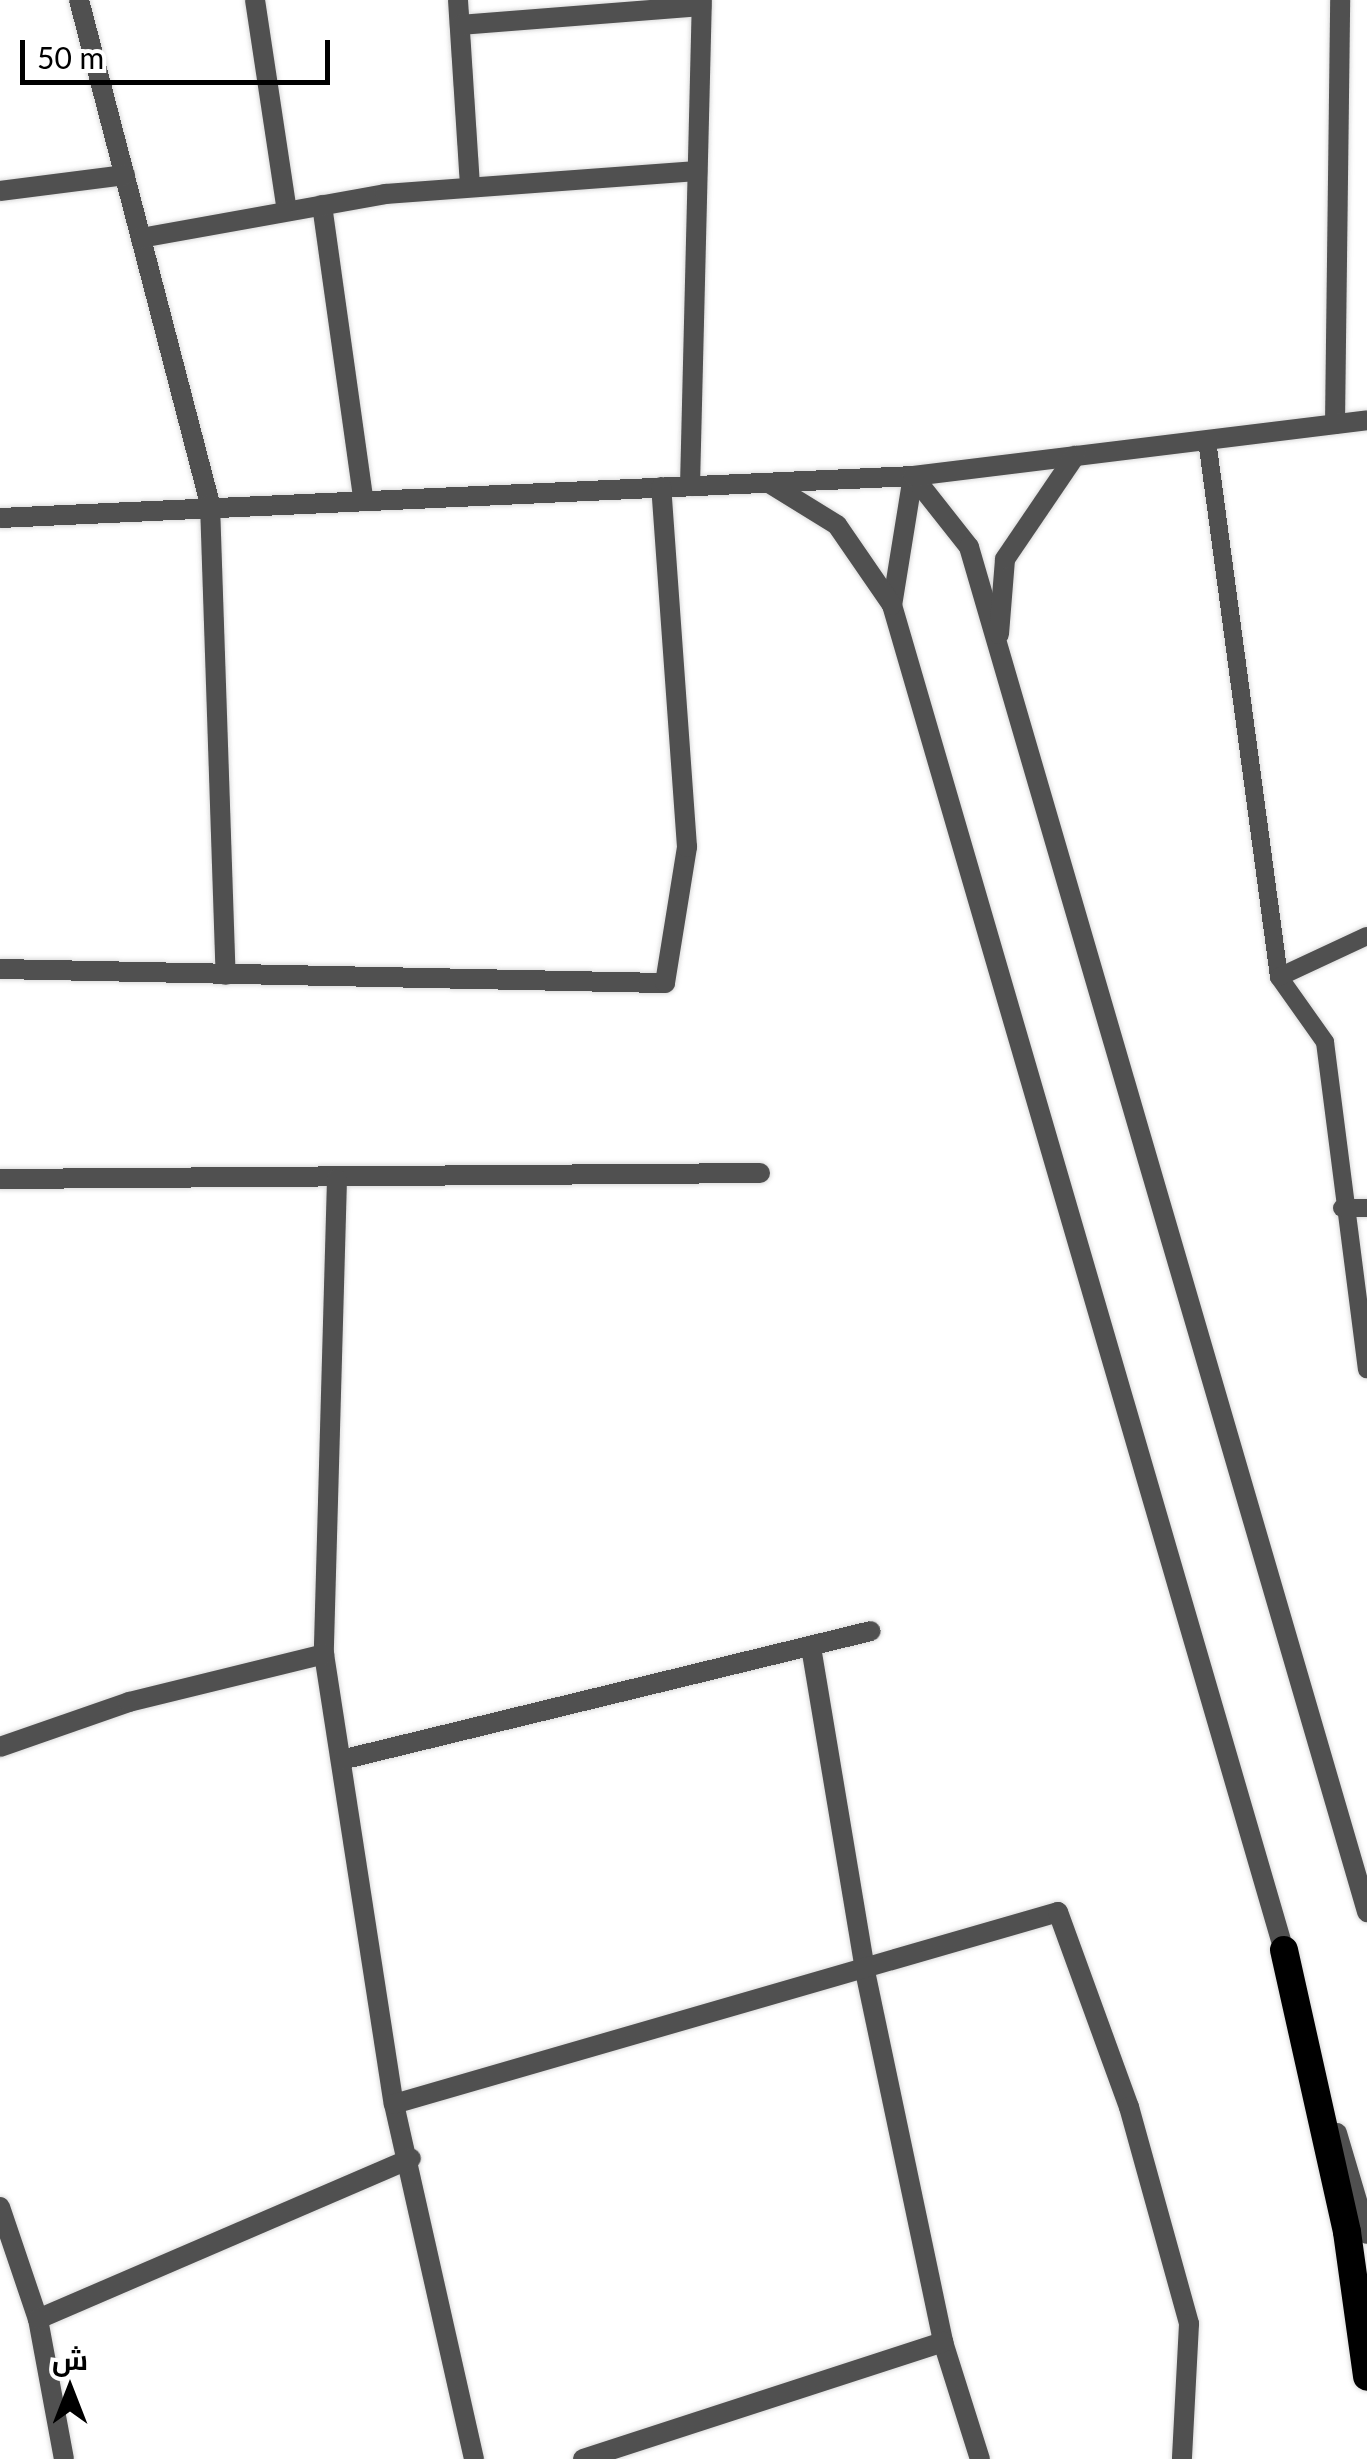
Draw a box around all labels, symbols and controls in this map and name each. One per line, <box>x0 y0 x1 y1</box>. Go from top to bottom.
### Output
scale bar <box>25 20 335 82</box>
text: 50 m <box>37 39 104 75</box>
north arrow <box>20 2339 120 2439</box>
text: ش <box>52 2342 88 2376</box>

